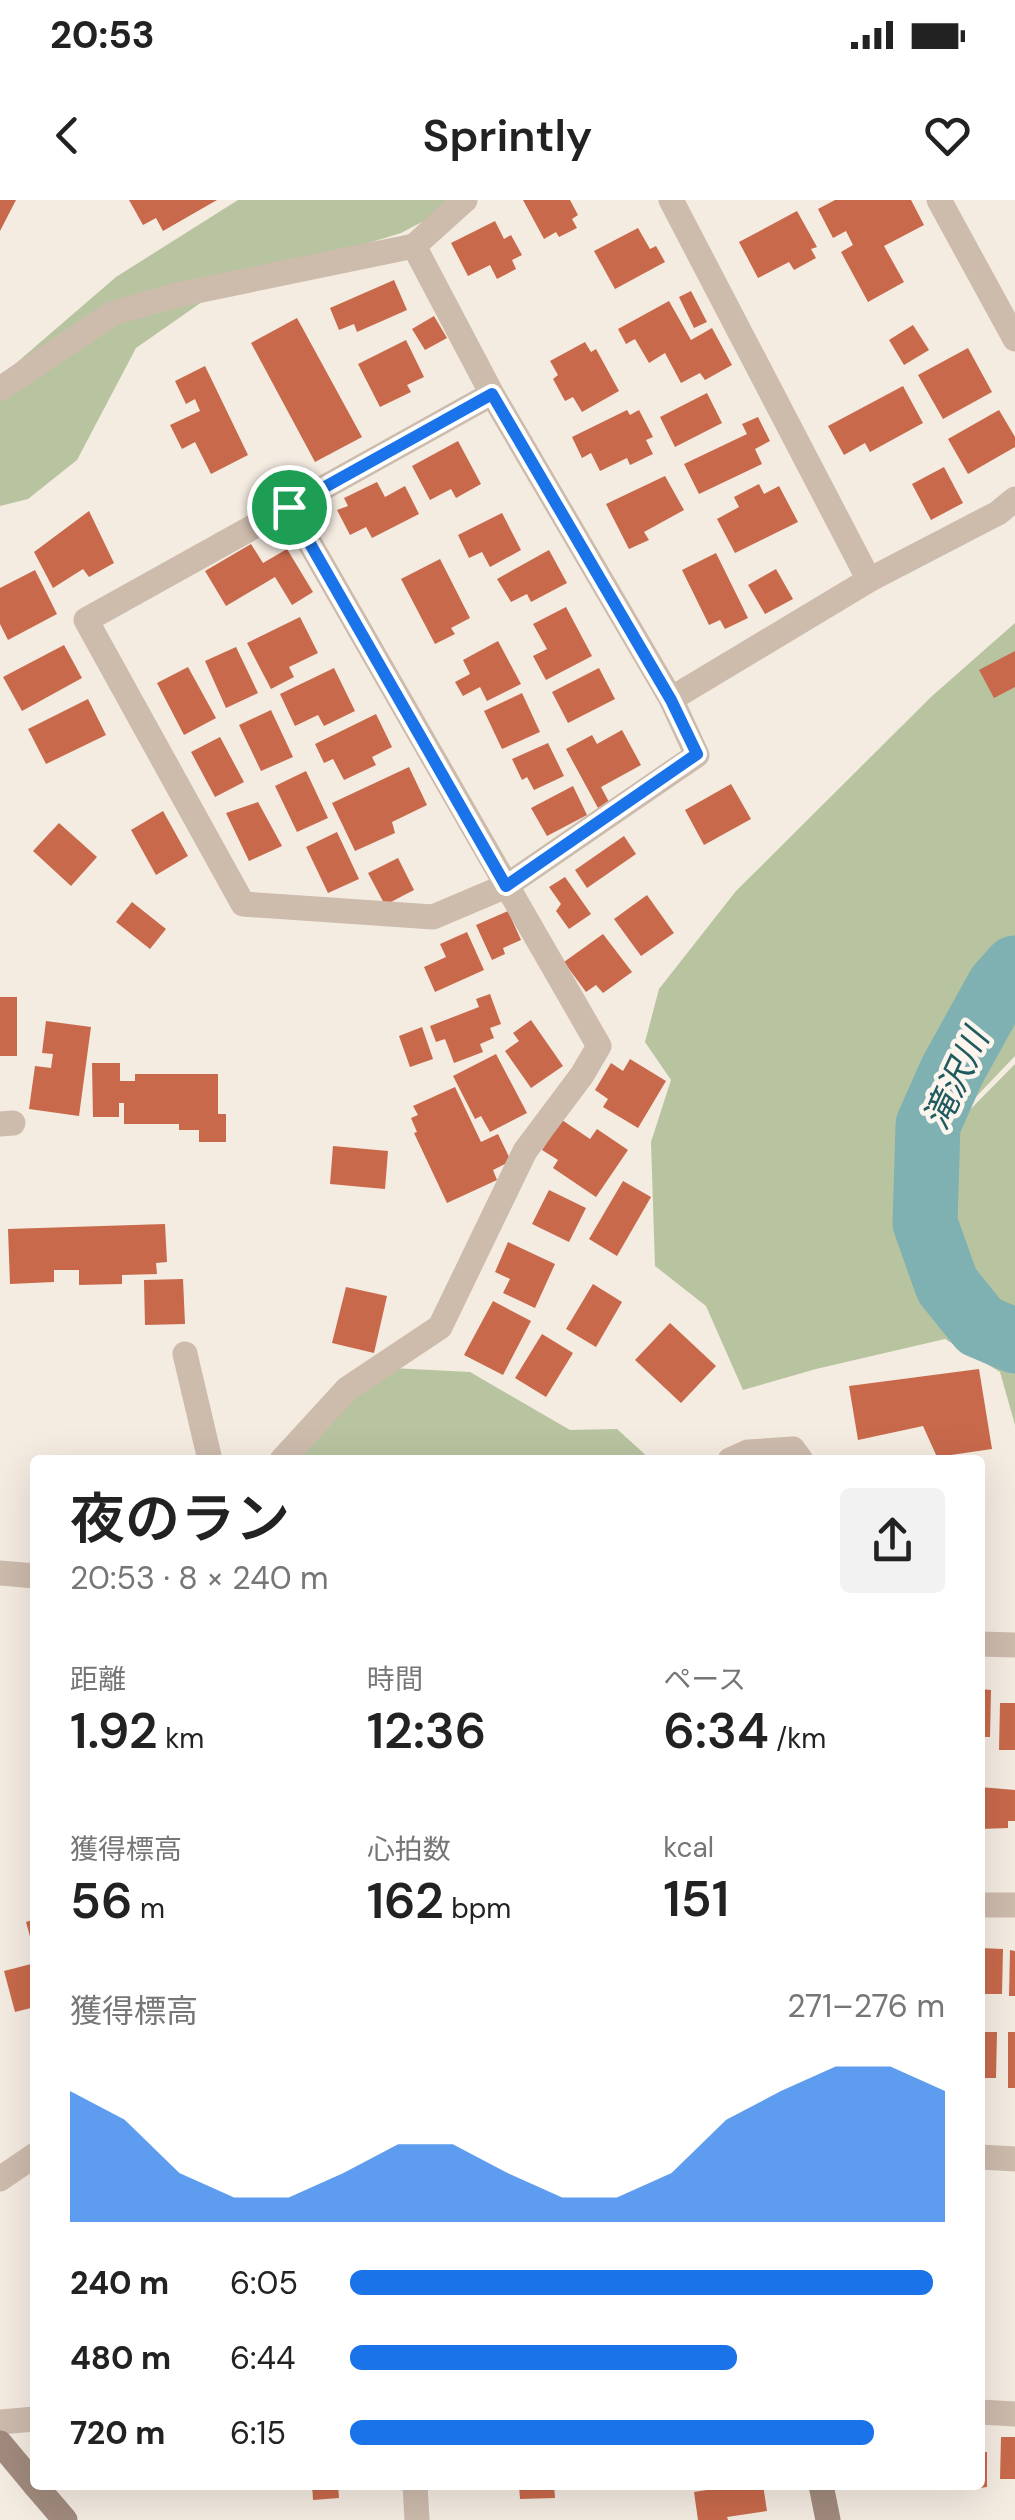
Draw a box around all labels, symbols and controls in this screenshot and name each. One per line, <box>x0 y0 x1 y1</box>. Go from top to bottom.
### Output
text: 20:53 <box>50 10 155 60</box>
text: Sprintly <box>423 106 592 165</box>
icon: back <box>40 108 95 163</box>
icon: heart <box>920 108 975 163</box>
pin <box>247 465 332 550</box>
icon: arrive <box>262 480 317 535</box>
water label: 滝沢川 <box>913 1018 1001 1136</box>
text: 夜のラン <box>70 1483 290 1555</box>
button: share <box>840 1488 945 1593</box>
text: 20:53 · 8 × 240 m <box>70 1557 329 1599</box>
text: 距離 <box>70 1661 126 1698</box>
text: 時間 <box>367 1661 423 1698</box>
text: ペース <box>663 1661 746 1698</box>
text: 1.92 <box>70 1698 158 1764</box>
text: 12:36 <box>367 1698 486 1764</box>
text: 6:34 <box>663 1698 769 1764</box>
text: km <box>158 1720 204 1757</box>
text: /km <box>769 1720 826 1757</box>
text: kcal <box>663 1829 714 1866</box>
text: 獲得標高 <box>70 1831 182 1868</box>
text: 心拍数 <box>367 1831 451 1868</box>
text: 151 <box>663 1866 729 1932</box>
text: 56 <box>70 1868 133 1934</box>
text: 162 <box>367 1868 444 1934</box>
text: m <box>133 1890 165 1927</box>
text: bpm <box>444 1890 511 1927</box>
text: 271–276 m <box>787 1985 945 2027</box>
text: 獲得標高 <box>70 1990 198 2032</box>
text: 240 m <box>70 2262 169 2304</box>
text: 6:05 <box>230 2262 298 2304</box>
text: 480 m <box>70 2337 171 2379</box>
text: 6:44 <box>230 2337 295 2379</box>
text: 720 m <box>70 2412 165 2454</box>
text: 6:15 <box>230 2412 286 2454</box>

